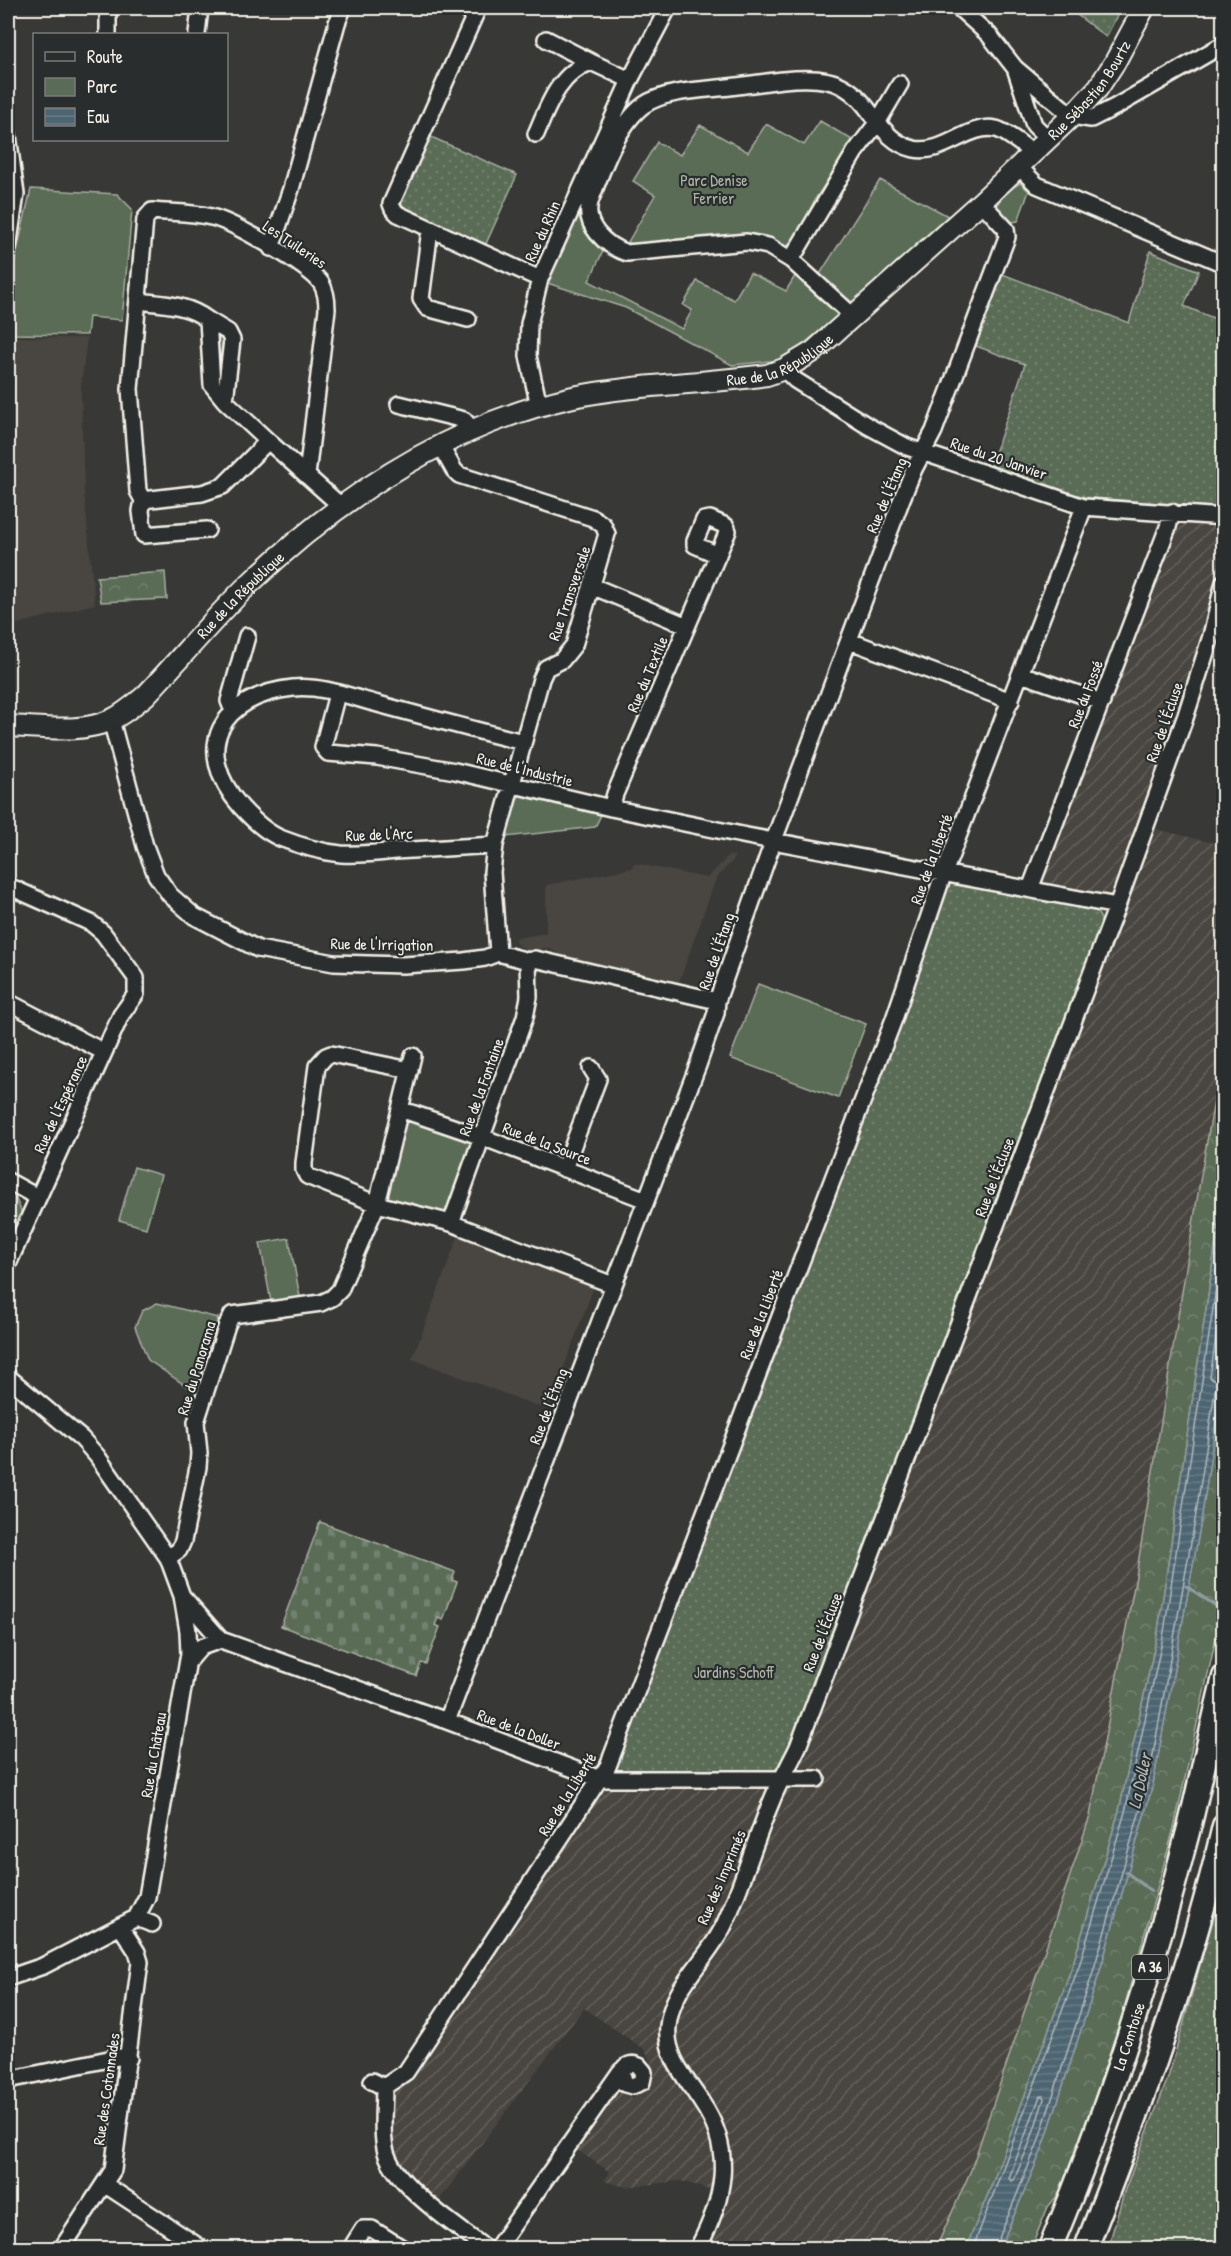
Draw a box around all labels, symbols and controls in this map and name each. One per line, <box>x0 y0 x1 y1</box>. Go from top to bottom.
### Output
legend <box>33 33 228 141</box>
street label: Rue Sébastien Bourtz <box>1043 36 1136 145</box>
text: Route <box>87 44 123 69</box>
text: Parc <box>87 74 117 99</box>
text: Eau <box>87 104 109 129</box>
park label: Parc Denise Ferrier <box>680 169 748 209</box>
street label: Rue du Rhin <box>519 197 565 265</box>
street label: Les Tuileries <box>259 215 331 273</box>
street label: Rue de la République <box>726 328 838 391</box>
street label: Rue du 20 Janvier <box>948 431 1050 485</box>
street label: Rue de l'Étang <box>860 454 912 536</box>
street label: Rue Transversale <box>542 542 596 643</box>
street label: Rue de la République <box>191 546 289 643</box>
street label: Rue du Textile <box>621 632 673 715</box>
street label: Rue du Fossé <box>1062 656 1108 731</box>
street label: Rue de l'Écluse <box>1140 678 1188 765</box>
street label: Rue de l'Industrie <box>475 746 576 792</box>
street label: Rue de la Liberté <box>904 810 958 907</box>
street label: Rue de l'Arc <box>345 822 414 846</box>
street label: Rue de l'Étang <box>693 910 739 992</box>
street label: Rue de l'Irrigation <box>330 932 434 956</box>
street label: Rue de la Fontaine <box>453 1034 509 1139</box>
street label: Rue de l'Espérance <box>28 1051 93 1156</box>
street label: Rue de la Source <box>500 1116 595 1170</box>
street label: Rue de l'Écluse <box>969 1134 1019 1220</box>
street label: Rue de la Liberté <box>734 1265 788 1362</box>
street label: Rue du Panorama <box>171 1318 221 1418</box>
street label: Rue de l'Étang <box>523 1365 573 1447</box>
street label: Rue de l'Écluse <box>797 1589 847 1675</box>
park label: Jardins Schoff <box>694 1661 775 1683</box>
street label: Rue de la Doller <box>474 1703 564 1755</box>
street label: Rue du Château <box>135 1710 171 1799</box>
street label: Rue de la Liberté <box>533 1747 602 1840</box>
water label: La Doller <box>1122 1749 1158 1811</box>
street label: Rue des Imprimés <box>691 1826 751 1928</box>
road number: A 36 <box>1132 1955 1168 1979</box>
street label: La Comtoise <box>1107 1999 1150 2073</box>
street label: Rue des Cotonnades <box>87 2032 125 2146</box>

